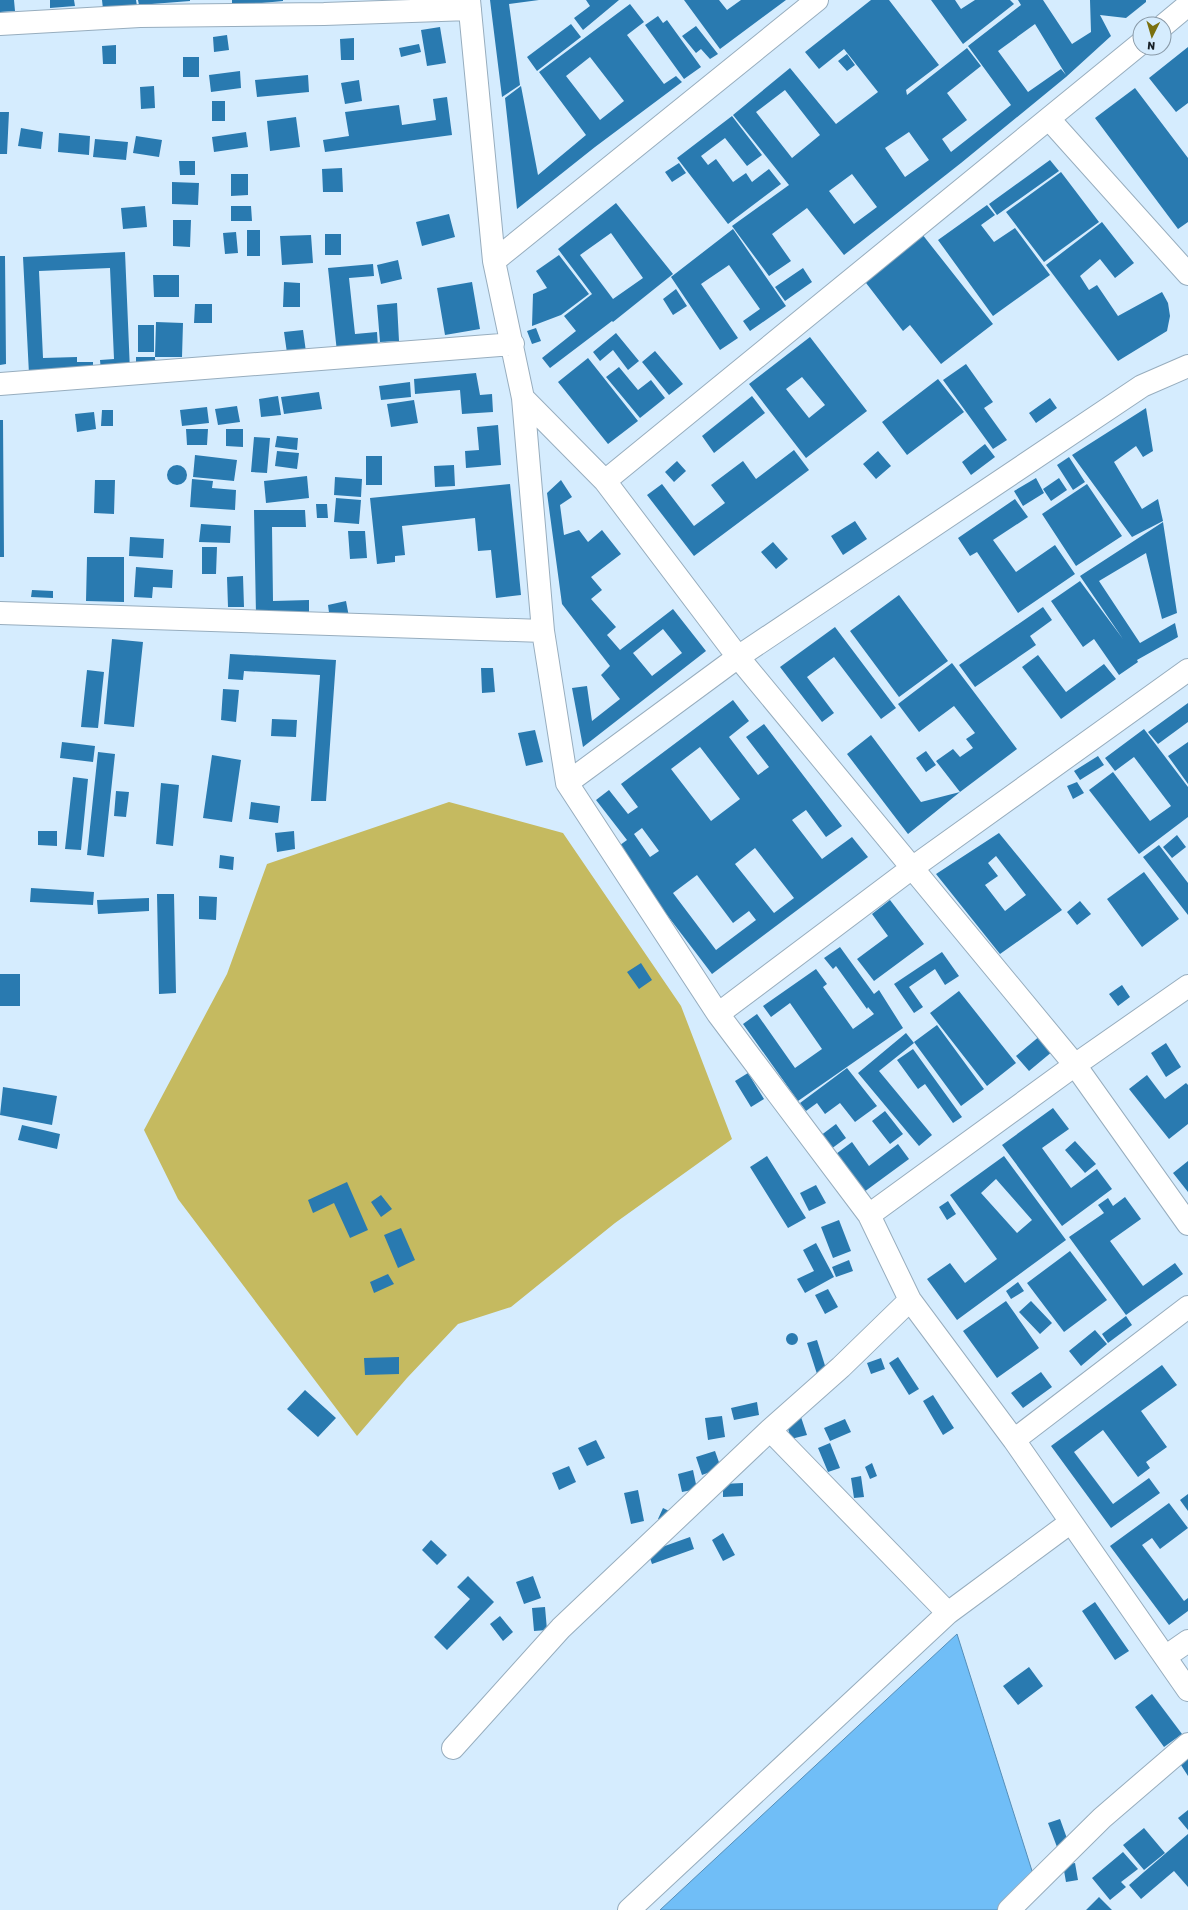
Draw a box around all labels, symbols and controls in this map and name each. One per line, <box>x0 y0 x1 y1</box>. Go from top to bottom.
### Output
north arrow <box>1132 16 1172 56</box>
text: N <box>1147 39 1156 52</box>

